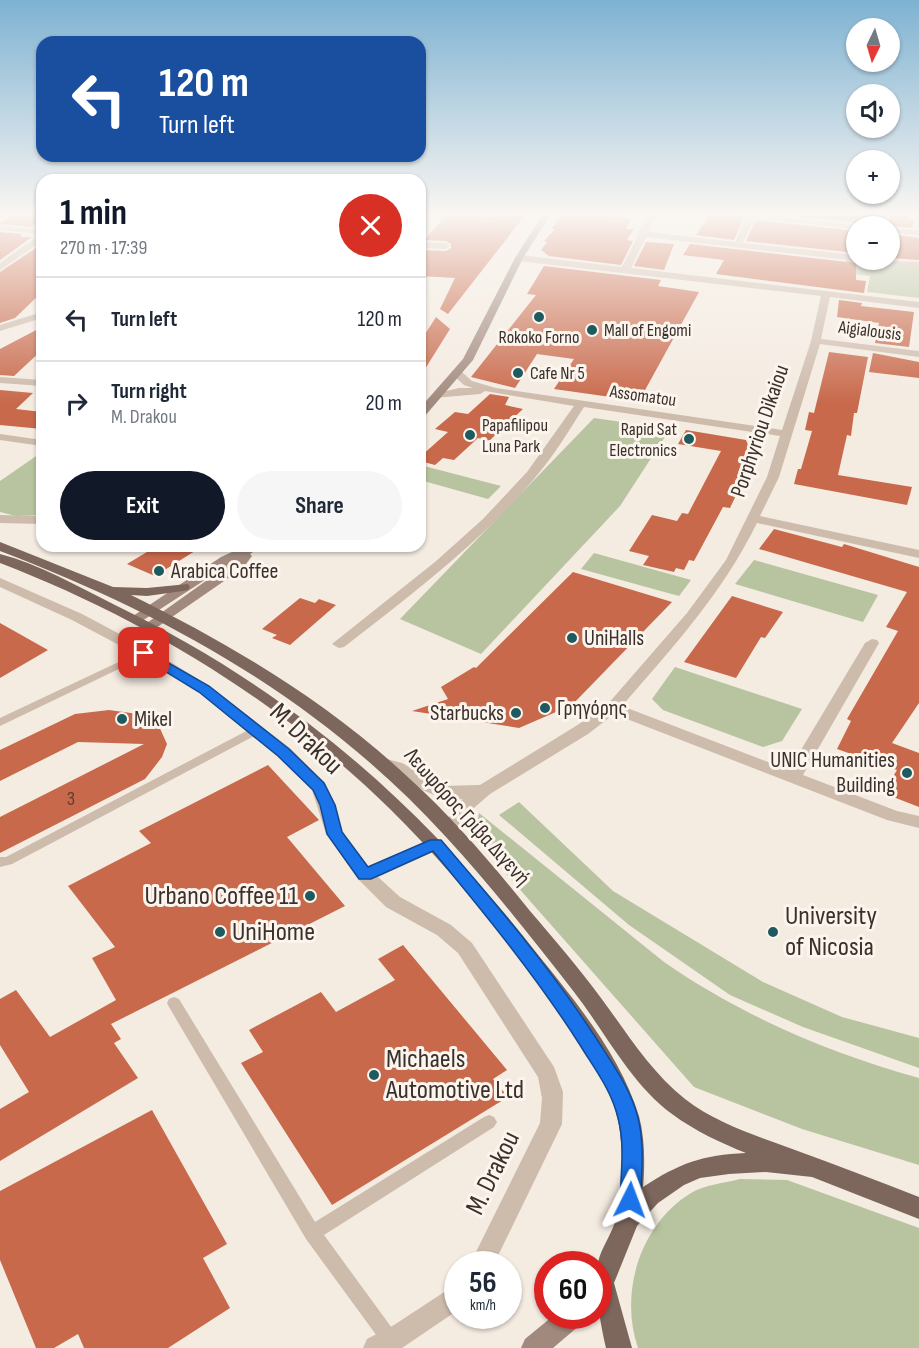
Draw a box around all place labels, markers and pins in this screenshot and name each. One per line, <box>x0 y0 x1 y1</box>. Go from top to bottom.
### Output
marker: Rokoko Forno <box>532 310 546 324</box>
place label: Mall of Engomi <box>604 320 691 341</box>
marker: Mall of Engomi <box>585 323 599 337</box>
place label: Rokoko Forno <box>499 327 579 348</box>
place label: Cafe Nr 5 <box>530 363 585 384</box>
marker: Cafe Nr 5 <box>511 366 525 380</box>
place label: Papafilipou Luna Park <box>482 415 548 457</box>
place label: Rapid Sat Electronics <box>609 419 678 461</box>
marker: Papafilipou Luna Park <box>463 428 477 442</box>
marker: Rapid Sat Electronics <box>682 432 696 446</box>
place label: Arabica Coffee <box>170 558 278 585</box>
marker: Arabica Coffee <box>152 564 166 578</box>
place label: UniHalls <box>584 625 644 652</box>
pin <box>118 627 169 678</box>
marker: UniHalls <box>565 631 579 645</box>
place label: Γρηγόρης <box>557 695 627 722</box>
place label: Starbucks <box>430 700 504 727</box>
marker: Γρηγόρης <box>538 701 552 715</box>
place label: Mikel <box>134 706 172 733</box>
marker: Starbucks <box>509 706 523 720</box>
marker: Mikel <box>115 712 129 726</box>
place label: UNIC Humanities Building <box>770 747 895 799</box>
marker: UNIC Humanities Building <box>900 766 914 780</box>
place label: Urbano Coffee 11 <box>144 880 299 912</box>
marker: Urbano Coffee 11 <box>303 889 317 903</box>
place label: University of Nicosia <box>785 900 877 963</box>
place label: UniHome <box>232 916 315 948</box>
marker: UniHome <box>213 925 227 939</box>
marker: University of Nicosia <box>766 925 780 939</box>
place label: Michaels Automotive Ltd <box>385 1043 524 1106</box>
marker: Michaels Automotive Ltd <box>367 1068 381 1082</box>

